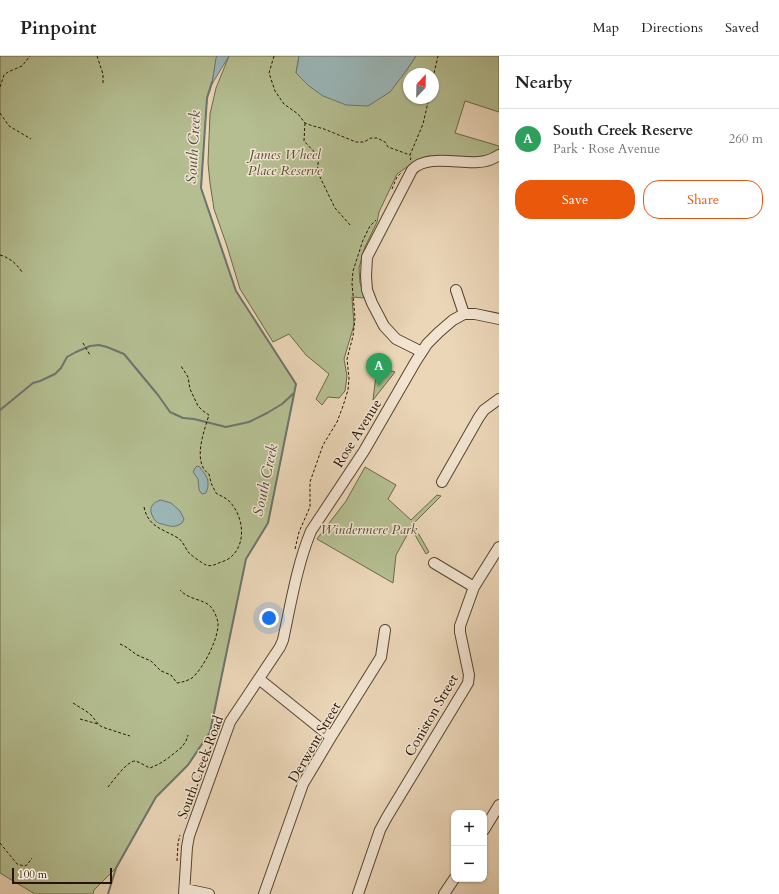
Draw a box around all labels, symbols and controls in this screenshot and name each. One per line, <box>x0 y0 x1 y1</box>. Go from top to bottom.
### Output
text: Pinpoint <box>20 15 97 41</box>
text: Map <box>593 18 619 37</box>
text: Directions <box>641 18 703 37</box>
text: Saved <box>725 18 759 37</box>
north arrow <box>403 68 439 104</box>
text: Nearby <box>515 71 572 94</box>
water label: South Creek <box>181 109 205 184</box>
text: South Creek Reserve <box>553 120 693 140</box>
text: A <box>523 130 533 148</box>
text: 260 m <box>729 130 763 148</box>
text: Park · Rose Avenue <box>553 140 660 158</box>
park label: James Wheel Place Reserve <box>246 145 323 180</box>
button: Save <box>515 180 635 219</box>
button: Share <box>643 180 763 219</box>
pin: A <box>366 353 392 386</box>
street label: Rose Avenue <box>329 395 386 471</box>
water label: South Creek <box>248 441 283 518</box>
park label: Windermere Park <box>320 520 418 539</box>
your location <box>259 608 279 628</box>
street label: Coniston Street <box>400 670 463 760</box>
street label: Derwent Street <box>284 698 346 786</box>
street label: South Creek Road <box>173 712 228 821</box>
map controls <box>451 810 487 882</box>
button: + <box>451 810 487 846</box>
button: − <box>451 846 487 882</box>
scale bar <box>12 866 112 885</box>
text: 100 m <box>18 867 47 882</box>

